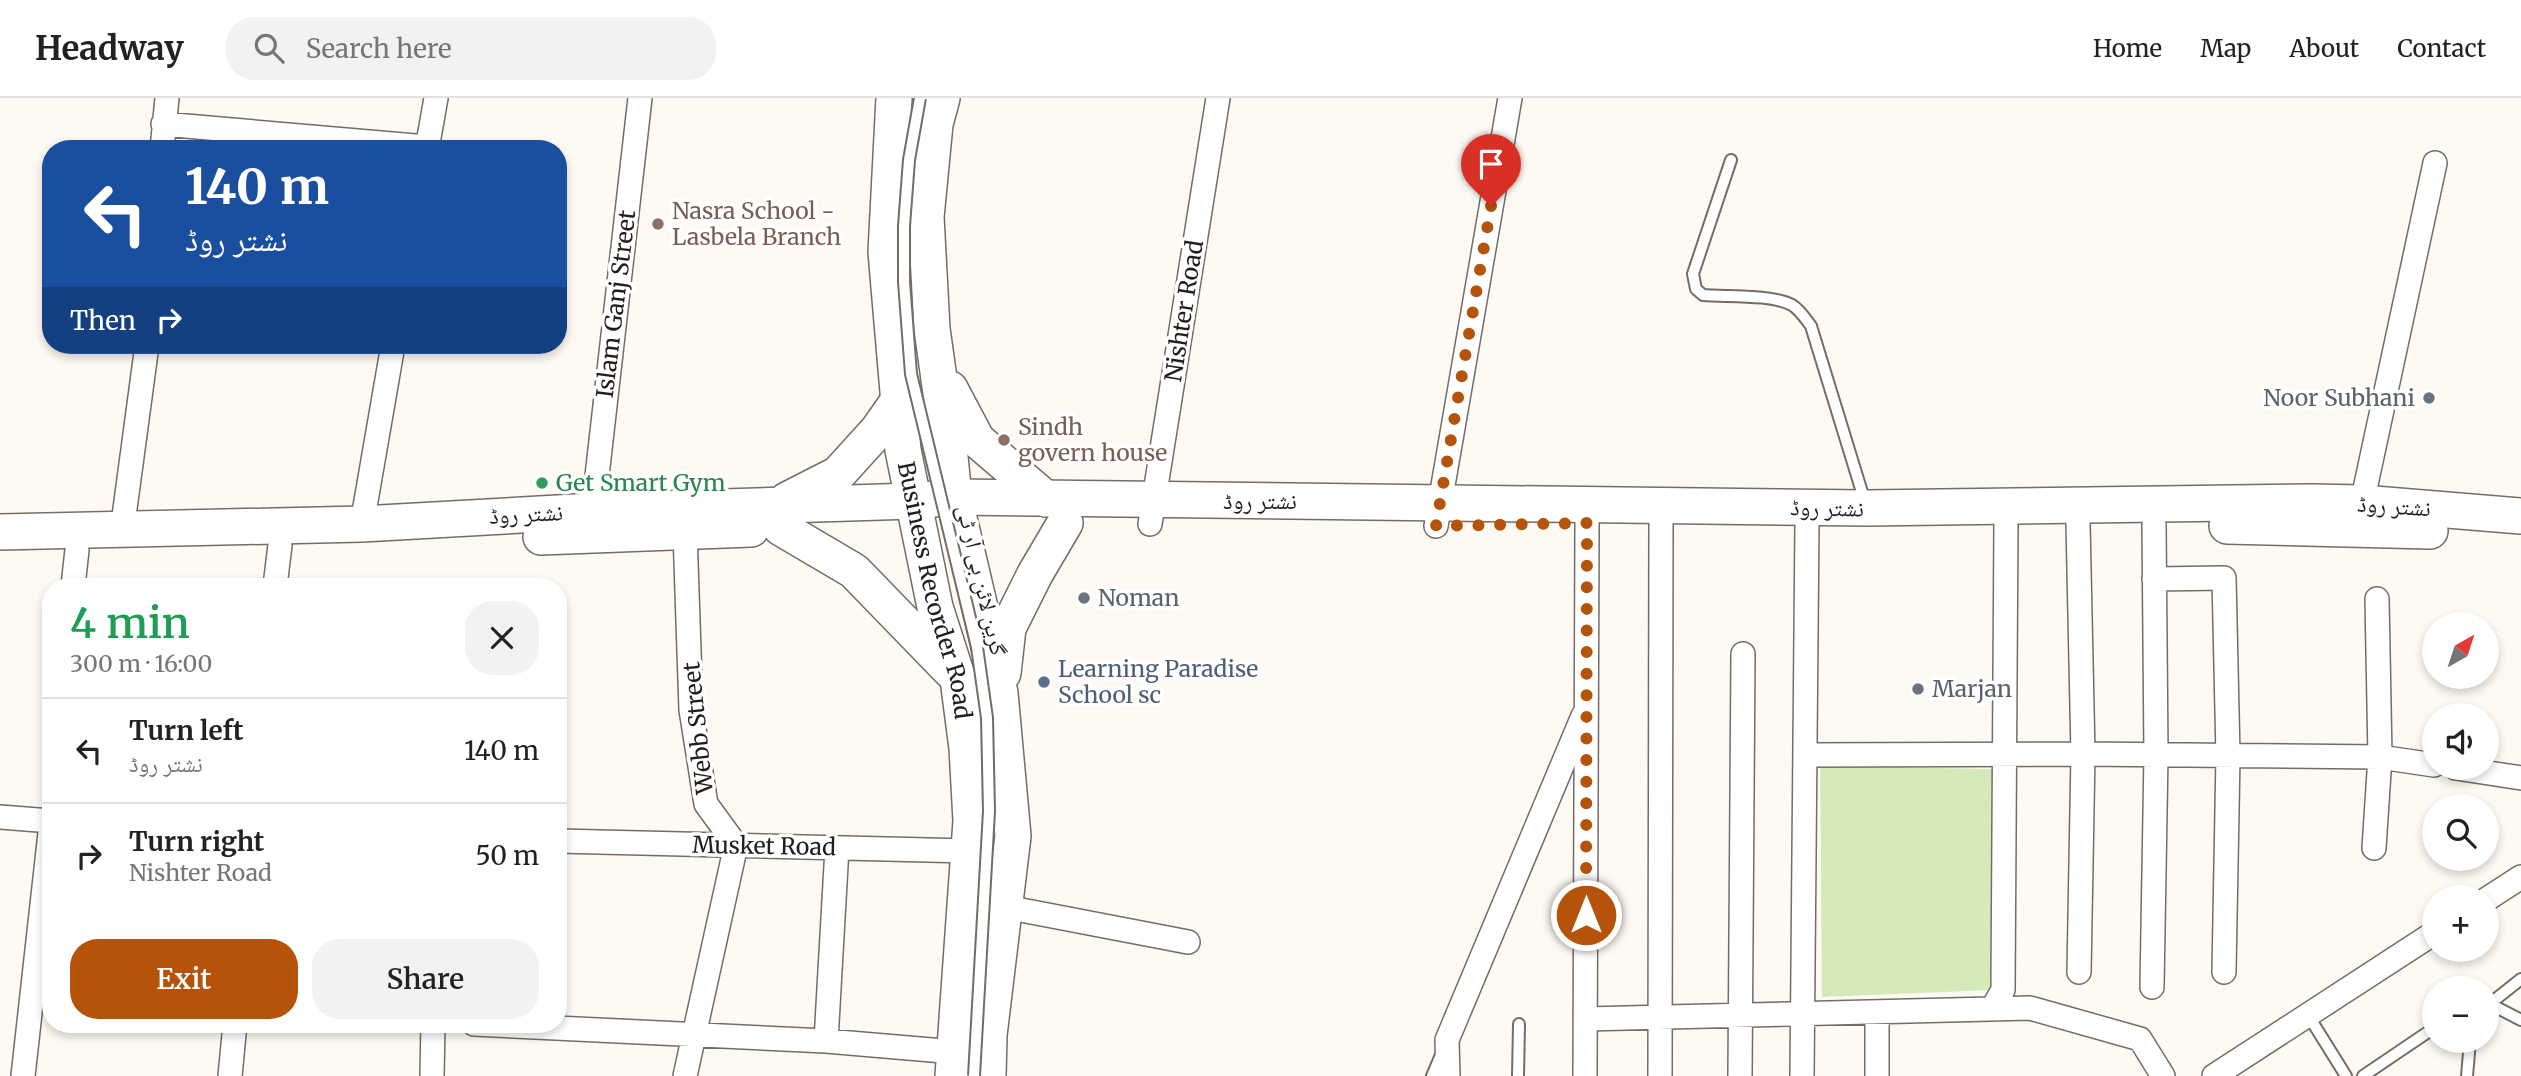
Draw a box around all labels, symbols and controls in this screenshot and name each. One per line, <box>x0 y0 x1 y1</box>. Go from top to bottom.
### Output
search box <box>226 17 716 80</box>
text: Headway <box>35 28 184 69</box>
icon: search <box>250 29 288 67</box>
text: Search here <box>306 32 452 65</box>
text: Home <box>2093 33 2162 64</box>
text: Map <box>2200 33 2251 64</box>
text: About <box>2289 33 2359 64</box>
text: Contact <box>2397 33 2486 64</box>
pin <box>1461 134 1521 206</box>
icon: arrive <box>1472 145 1510 183</box>
text: 140 m <box>185 156 329 217</box>
icon: left <box>70 168 161 259</box>
place label: Nasra School - Lasbela Branch <box>672 196 841 251</box>
street label: Islam Ganj Street <box>590 208 641 400</box>
marker: Nasra School - Lasbela Branch <box>650 216 666 232</box>
text: نشتر روڈ <box>185 220 288 260</box>
street label: Nishter Road <box>1158 238 1209 384</box>
icon: right <box>150 301 188 339</box>
text: Then <box>70 304 136 337</box>
place label: Noor Subhani <box>2263 383 2415 412</box>
marker: Noor Subhani <box>2421 390 2437 406</box>
place label: Sindh govern house <box>1018 412 1167 467</box>
marker: Sindh govern house <box>996 432 1012 448</box>
street label: Business Recorder Road <box>892 459 978 721</box>
place label: Get Smart Gym <box>556 468 726 497</box>
marker: Get Smart Gym <box>534 475 550 491</box>
street label: نشتر روڈ <box>1223 486 1297 515</box>
street label: نشتر روڈ <box>2356 488 2432 523</box>
street label: نشتر روڈ <box>1790 492 1864 523</box>
street label: نشتر روڈ <box>488 497 564 530</box>
street label: گرین لائن بی آر ٹی <box>951 502 1014 659</box>
place label: Noman <box>1098 583 1179 612</box>
marker: Noman <box>1076 590 1092 606</box>
text: 4 min <box>70 597 190 649</box>
button: close <box>465 601 539 675</box>
north arrow <box>2422 612 2499 690</box>
map controls <box>2422 612 2499 1053</box>
text: 300 m · 16:00 <box>70 649 212 678</box>
place label: Learning Paradise School sc <box>1058 654 1258 709</box>
street label: Webb Street <box>676 661 719 797</box>
marker: Learning Paradise School sc <box>1036 674 1052 690</box>
place label: Marjan <box>1932 674 2012 703</box>
marker: Marjan <box>1910 681 1926 697</box>
button: sound <box>2422 703 2499 780</box>
text: Turn left <box>129 714 243 747</box>
icon: left <box>70 732 108 770</box>
text: 140 m <box>464 734 539 767</box>
text: نشتر روڈ <box>129 749 203 778</box>
button: search <box>2422 794 2499 871</box>
text: Turn right <box>129 825 264 858</box>
street label: Musket Road <box>692 830 836 861</box>
icon: right <box>70 837 108 875</box>
text: 50 m <box>475 839 539 872</box>
text: Nishter Road <box>129 858 272 887</box>
position arrow <box>1549 878 1623 952</box>
button: + <box>2422 885 2499 962</box>
button: Exit <box>70 939 298 1019</box>
button: Share <box>312 939 539 1019</box>
button: − <box>2422 976 2499 1053</box>

